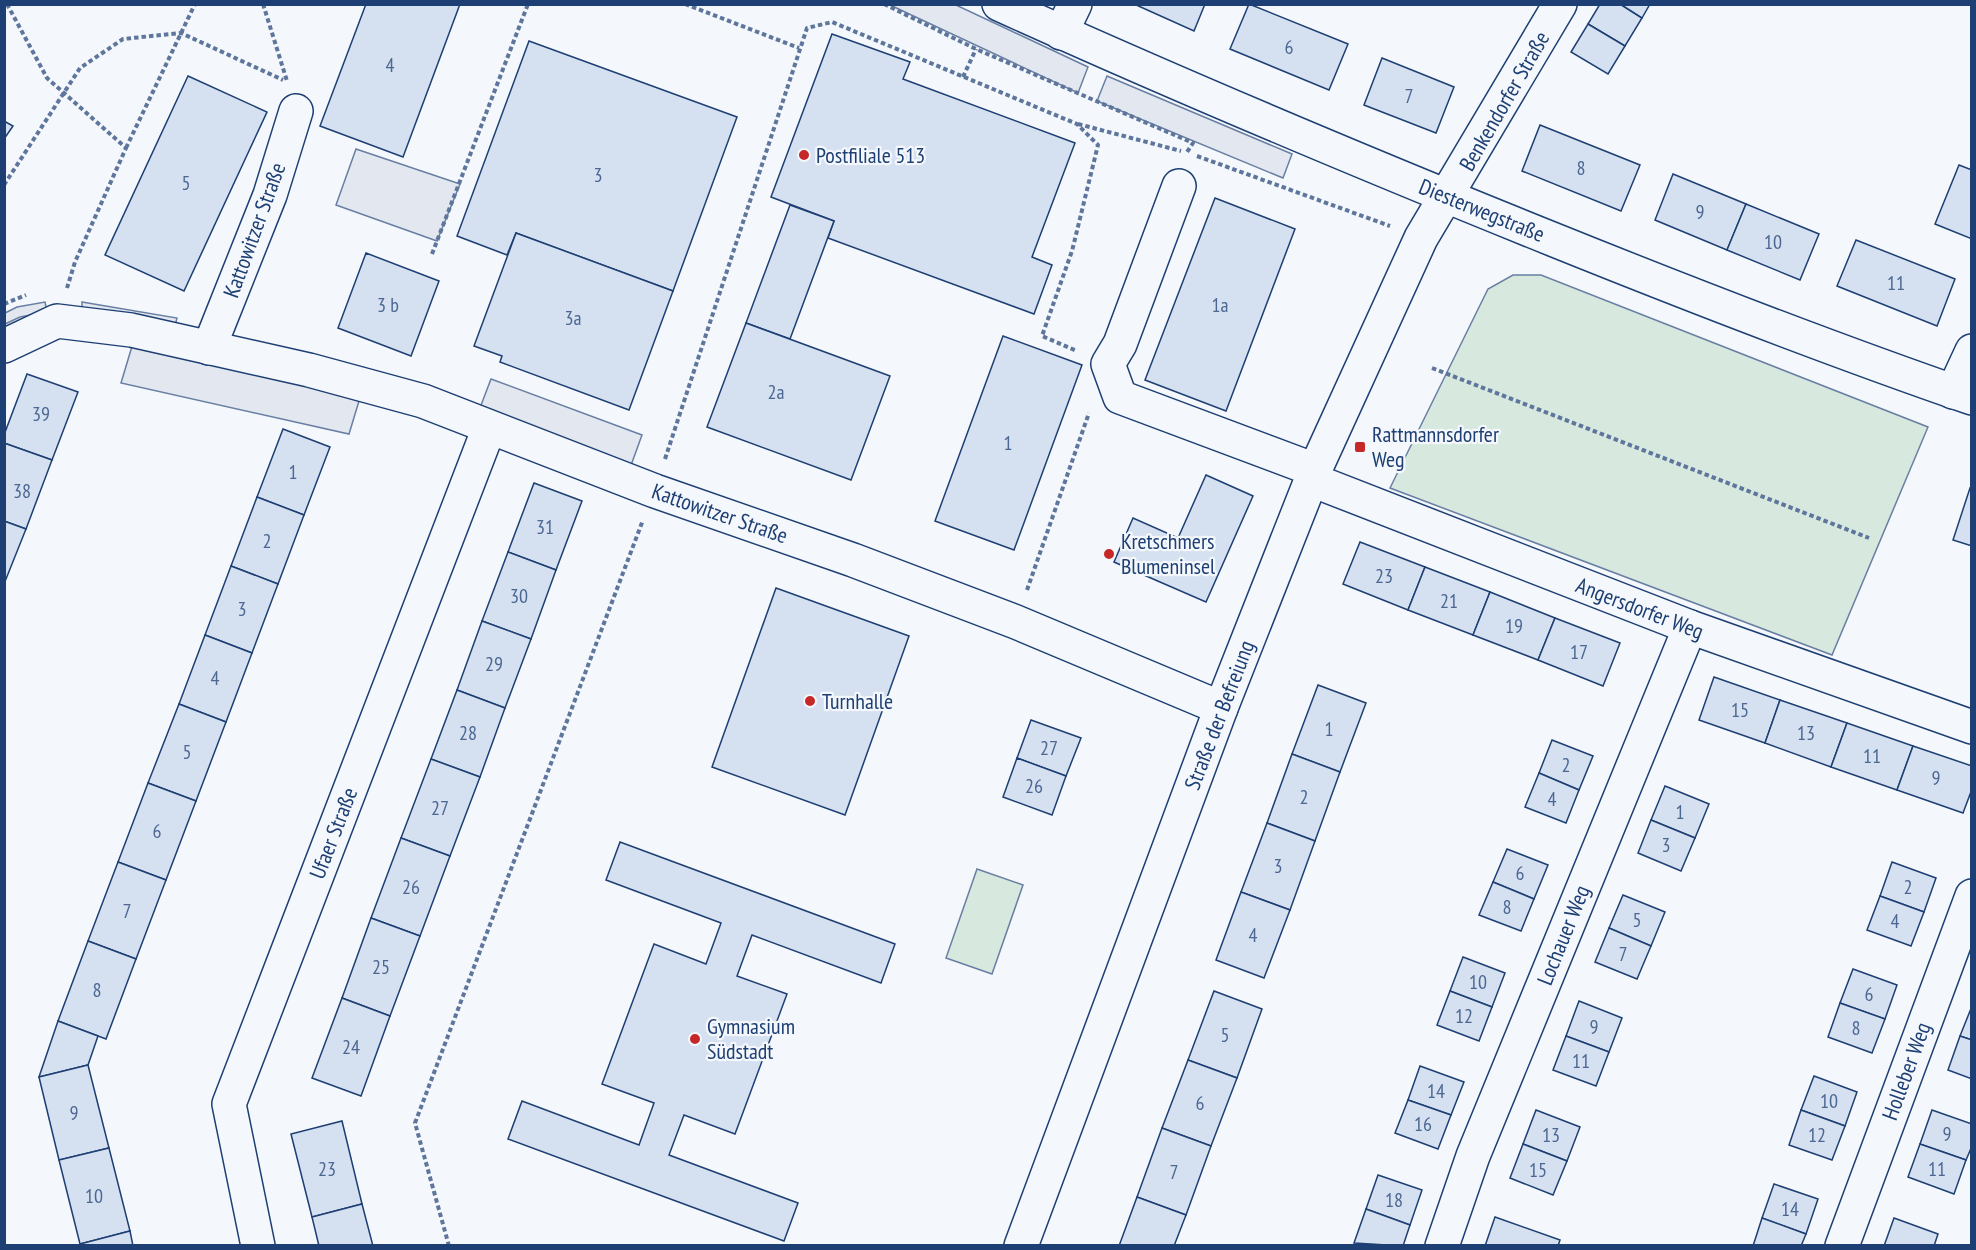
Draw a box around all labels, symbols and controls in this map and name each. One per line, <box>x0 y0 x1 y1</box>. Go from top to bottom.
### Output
street label: Benkendorfer Straße <box>1453 26 1555 176</box>
house number: 6 <box>1285 34 1294 60</box>
house number: 4 <box>386 52 395 78</box>
house number: 7 <box>1405 83 1414 109</box>
place label: Postfiliale 513 <box>816 141 925 169</box>
marker: Postfiliale 513 <box>797 148 811 162</box>
house number: 8 <box>1577 155 1586 181</box>
street label: Kattowitzer Straße <box>217 159 291 301</box>
house number: 3 <box>594 162 603 188</box>
house number: 5 <box>182 170 191 196</box>
street label: Diesterwegstraße <box>1415 172 1549 248</box>
house number: 9 <box>1696 199 1705 225</box>
house number: 10 <box>1764 229 1782 255</box>
house number: 11 <box>1887 270 1905 296</box>
house number: 3 b <box>377 292 399 318</box>
house number: 1a <box>1212 292 1229 318</box>
house number: 3a <box>565 305 582 331</box>
house number: 2a <box>768 379 785 405</box>
house number: 39 <box>32 401 50 427</box>
place label: Rattmannsdorfer Weg <box>1372 420 1499 473</box>
house number: 1 <box>1004 430 1013 456</box>
marker: Rattmannsdorfer Weg <box>1353 440 1367 454</box>
house number: 1 <box>289 459 298 485</box>
street label: Kattowitzer Straße <box>648 477 792 549</box>
house number: 38 <box>13 478 31 504</box>
house number: 31 <box>536 514 554 540</box>
place label: Kretschmers Blumeninsel <box>1121 527 1216 580</box>
house number: 2 <box>263 528 272 554</box>
marker: Kretschmers Blumeninsel <box>1102 547 1116 561</box>
house number: 23 <box>1375 563 1393 589</box>
street label: Angersdorfer Weg <box>1572 571 1708 645</box>
house number: 30 <box>510 583 528 609</box>
house number: 21 <box>1440 588 1458 614</box>
house number: 3 <box>238 596 247 622</box>
house number: 19 <box>1505 613 1523 639</box>
street label: Straße der Befreiung <box>1178 636 1260 794</box>
house number: 17 <box>1570 639 1588 665</box>
house number: 29 <box>485 651 503 677</box>
house number: 4 <box>211 665 220 691</box>
place label: Turnhalle <box>822 687 893 715</box>
marker: Turnhalle <box>803 694 817 708</box>
house number: 15 <box>1731 697 1749 723</box>
house number: 1 <box>1325 716 1334 742</box>
house number: 28 <box>459 720 477 746</box>
house number: 13 <box>1797 720 1815 746</box>
house number: 27 <box>1040 735 1058 761</box>
house number: 5 <box>183 739 192 765</box>
house number: 11 <box>1863 743 1881 769</box>
house number: 2 <box>1562 752 1571 778</box>
house number: 9 <box>1932 765 1941 791</box>
house number: 26 <box>1025 773 1043 799</box>
street label: Ufaer Straße <box>303 783 363 883</box>
house number: 2 <box>1300 784 1309 810</box>
house number: 4 <box>1548 786 1557 812</box>
house number: 27 <box>431 795 449 821</box>
house number: 1 <box>1676 799 1685 825</box>
house number: 6 <box>153 818 162 844</box>
house number: 3 <box>1662 832 1671 858</box>
house number: 3 <box>1274 853 1283 879</box>
house number: 6 <box>1516 860 1525 886</box>
house number: 26 <box>402 874 420 900</box>
house number: 2 <box>1904 874 1913 900</box>
street label: Lochauer Weg <box>1530 881 1596 989</box>
house number: 8 <box>1503 894 1512 920</box>
house number: 7 <box>123 898 132 924</box>
house number: 5 <box>1633 907 1642 933</box>
house number: 4 <box>1891 908 1900 934</box>
house number: 4 <box>1249 922 1258 948</box>
house number: 7 <box>1619 941 1628 967</box>
house number: 25 <box>372 954 390 980</box>
house number: 10 <box>1469 969 1487 995</box>
house number: 8 <box>93 977 102 1003</box>
house number: 6 <box>1865 981 1874 1007</box>
house number: 12 <box>1455 1003 1473 1029</box>
place label: Gymnasium Südstadt <box>707 1012 795 1065</box>
house number: 9 <box>1590 1014 1599 1040</box>
house number: 8 <box>1852 1015 1861 1041</box>
street label: Holleber Weg <box>1875 1018 1937 1124</box>
house number: 5 <box>1221 1022 1230 1048</box>
marker: Gymnasium Südstadt <box>688 1032 702 1046</box>
house number: 24 <box>342 1034 360 1060</box>
house number: 11 <box>1572 1048 1590 1074</box>
house number: 14 <box>1427 1078 1445 1104</box>
house number: 10 <box>1820 1088 1838 1114</box>
house number: 6 <box>1196 1090 1205 1116</box>
house number: 9 <box>70 1100 79 1126</box>
house number: 16 <box>1414 1111 1432 1137</box>
house number: 9 <box>1943 1121 1952 1147</box>
house number: 13 <box>1542 1122 1560 1148</box>
house number: 12 <box>1808 1122 1826 1148</box>
house number: 23 <box>318 1156 336 1182</box>
house number: 11 <box>1928 1156 1946 1182</box>
house number: 15 <box>1529 1157 1547 1183</box>
house number: 7 <box>1170 1159 1179 1185</box>
house number: 10 <box>85 1183 103 1209</box>
house number: 18 <box>1385 1187 1403 1213</box>
house number: 14 <box>1781 1196 1799 1222</box>

